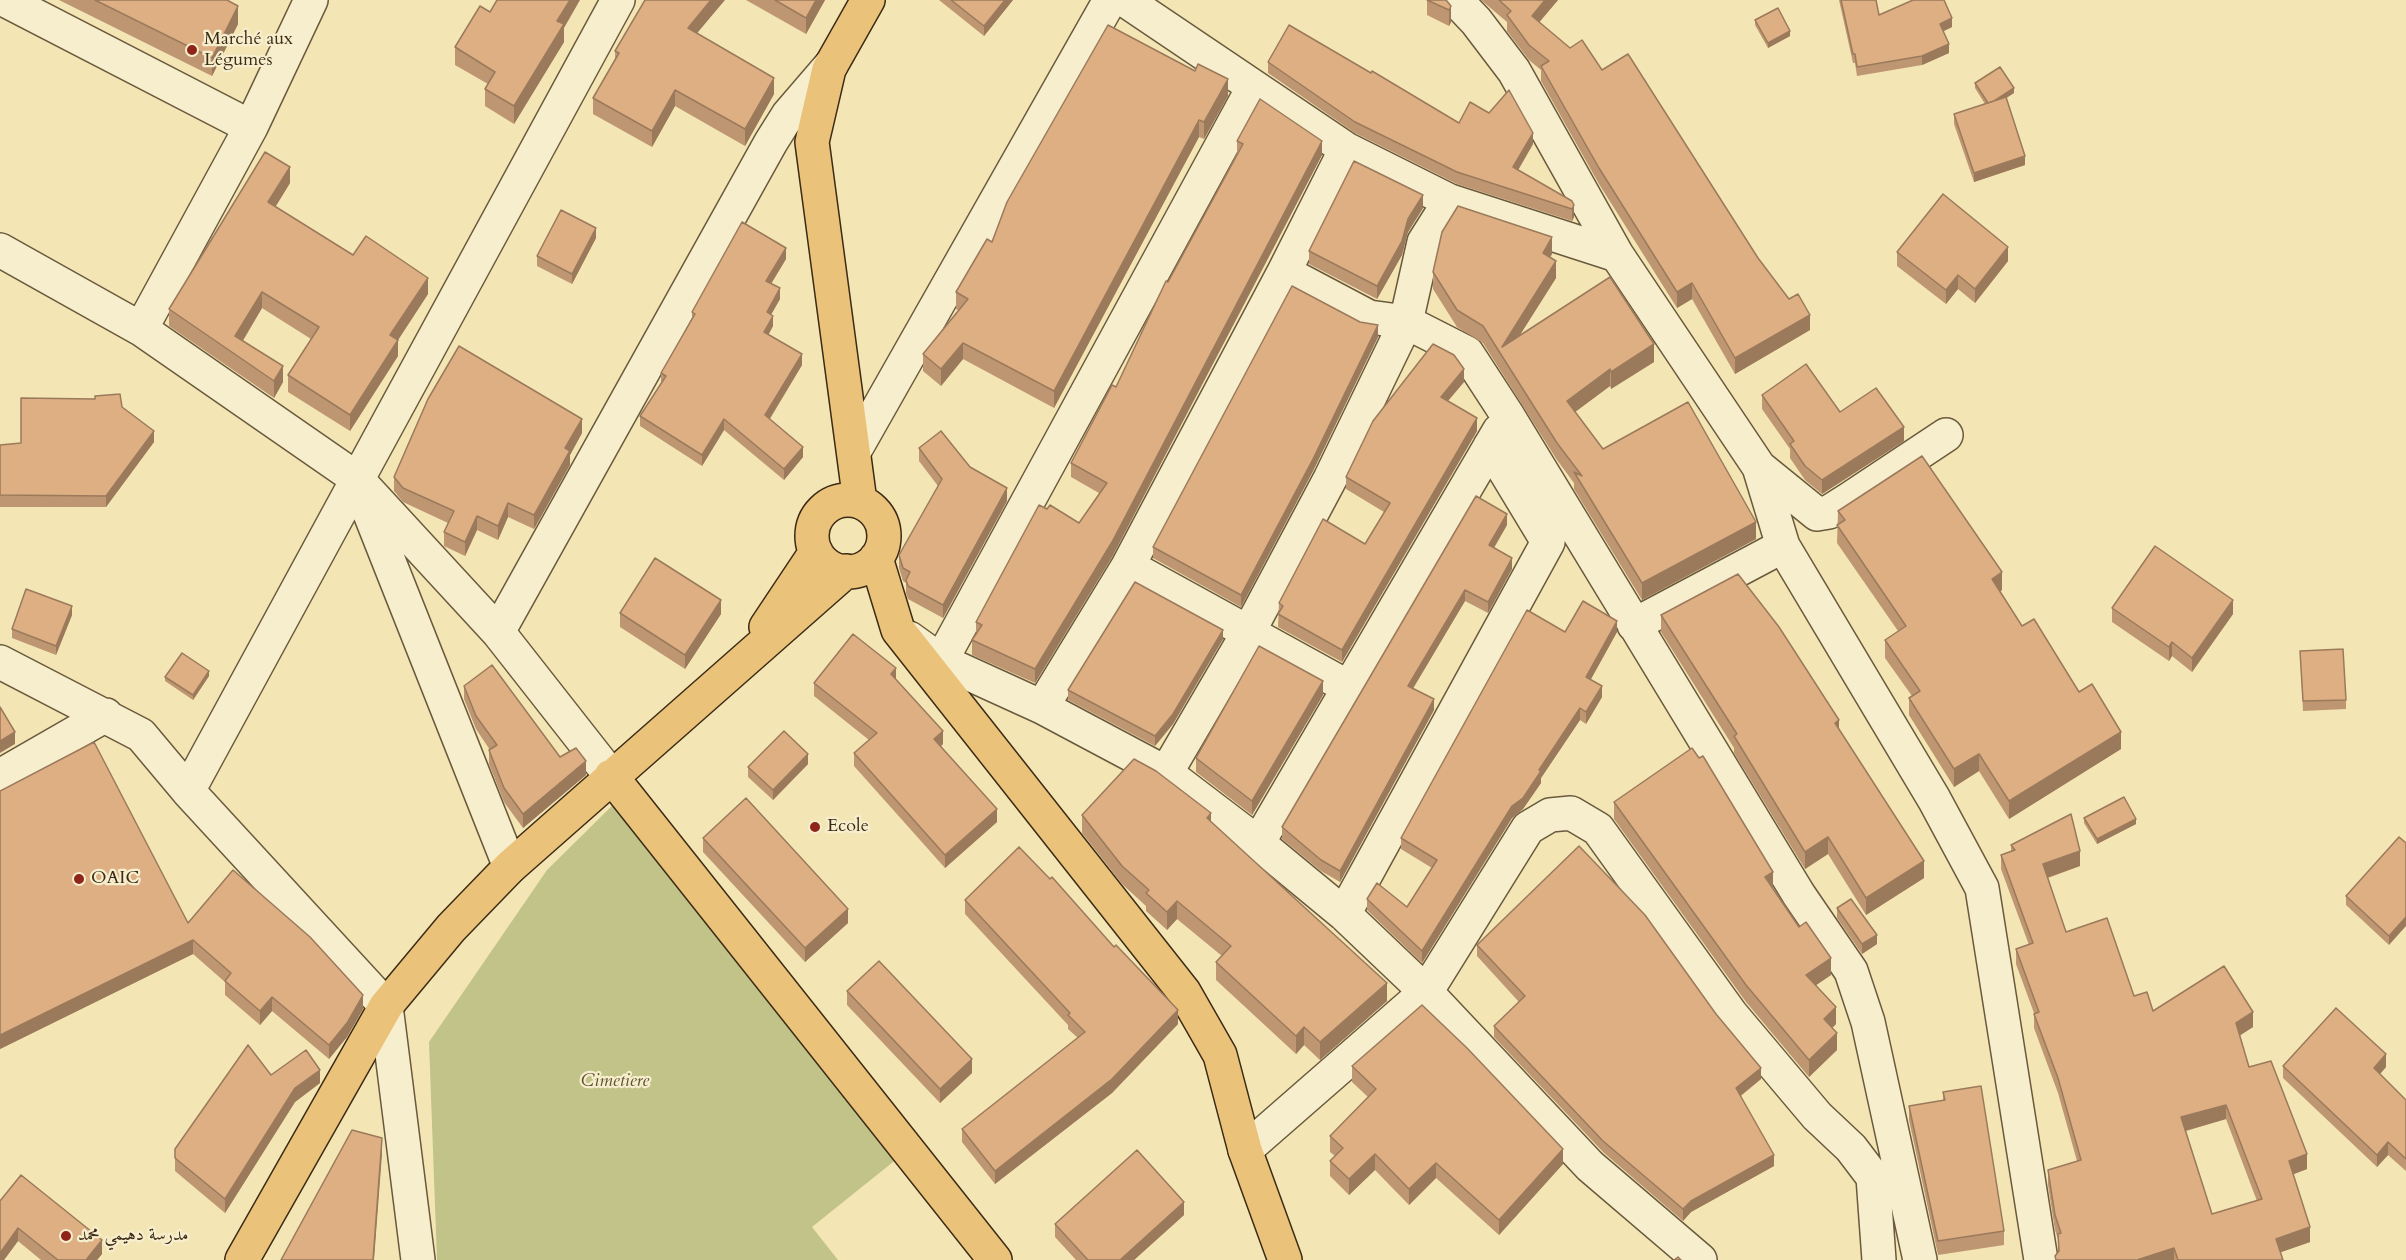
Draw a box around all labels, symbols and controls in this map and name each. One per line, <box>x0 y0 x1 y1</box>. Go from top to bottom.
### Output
place label: Marché aux Légumes <box>204 29 293 72</box>
marker: Marché aux Légumes <box>185 43 199 57</box>
place label: Ecole <box>827 816 869 838</box>
marker: Ecole <box>808 820 822 834</box>
place label: OAIC <box>91 868 139 890</box>
marker: OAIC <box>72 872 86 886</box>
park label: Cimetiere <box>581 1071 649 1093</box>
place label: مدرسة دهيمي محمد <box>78 1225 188 1247</box>
marker: مدرسة دهيمي محمد <box>59 1229 73 1243</box>

